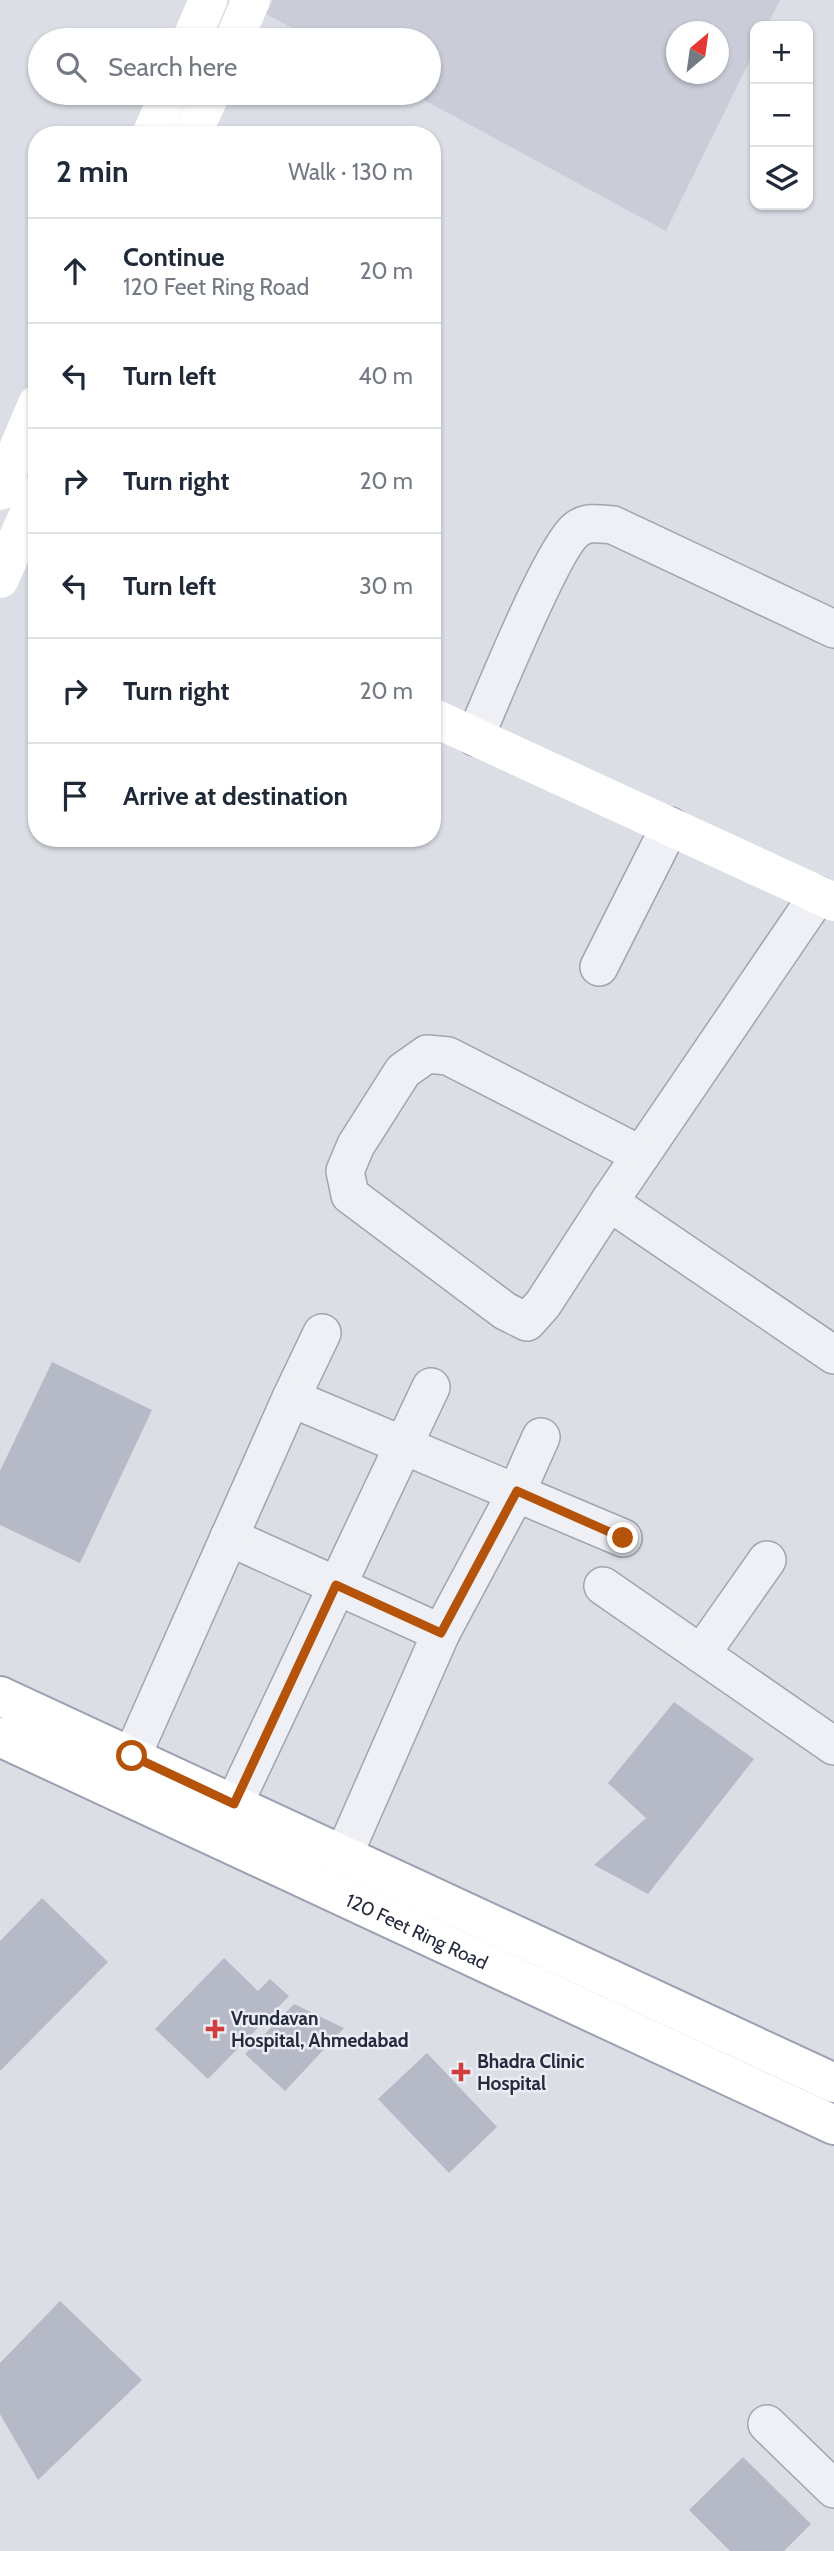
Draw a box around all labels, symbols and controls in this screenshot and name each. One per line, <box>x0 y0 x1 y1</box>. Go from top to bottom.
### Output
north arrow <box>666 21 729 84</box>
map controls <box>750 21 813 210</box>
button: + <box>750 21 813 84</box>
search box <box>28 28 441 105</box>
icon: search <box>52 48 90 86</box>
text: Search here <box>108 51 237 83</box>
button: − <box>750 84 813 147</box>
button: layers <box>750 147 813 210</box>
text: 2 min <box>56 153 128 190</box>
text: Walk · 130 m <box>288 158 413 186</box>
text: Continue <box>123 241 225 273</box>
icon: ahead <box>56 252 94 290</box>
text: 20 m <box>360 257 413 285</box>
text: 120 Feet Ring Road <box>123 273 309 301</box>
icon: left <box>56 357 94 395</box>
text: Turn left <box>123 360 216 392</box>
text: 40 m <box>358 362 413 390</box>
icon: right <box>56 462 94 500</box>
text: Turn right <box>123 465 229 497</box>
text: 20 m <box>360 467 413 495</box>
icon: left <box>56 567 94 605</box>
text: Turn left <box>123 570 216 602</box>
text: 30 m <box>359 572 413 600</box>
icon: right <box>56 672 94 710</box>
text: Turn right <box>123 675 229 707</box>
text: 20 m <box>360 677 413 705</box>
icon: arrive <box>56 777 94 815</box>
text: Arrive at destination <box>123 780 348 812</box>
route end <box>607 1522 638 1553</box>
route start <box>116 1740 147 1771</box>
street label: 120 Feet Ring Road <box>342 1889 492 1974</box>
place label: Vrundavan Hospital, Ahmedabad <box>231 2007 409 2052</box>
marker: Vrundavan Hospital, Ahmedabad <box>205 2019 225 2039</box>
place label: Bhadra Clinic Hospital <box>477 2050 585 2095</box>
marker: Bhadra Clinic Hospital <box>451 2062 471 2082</box>

